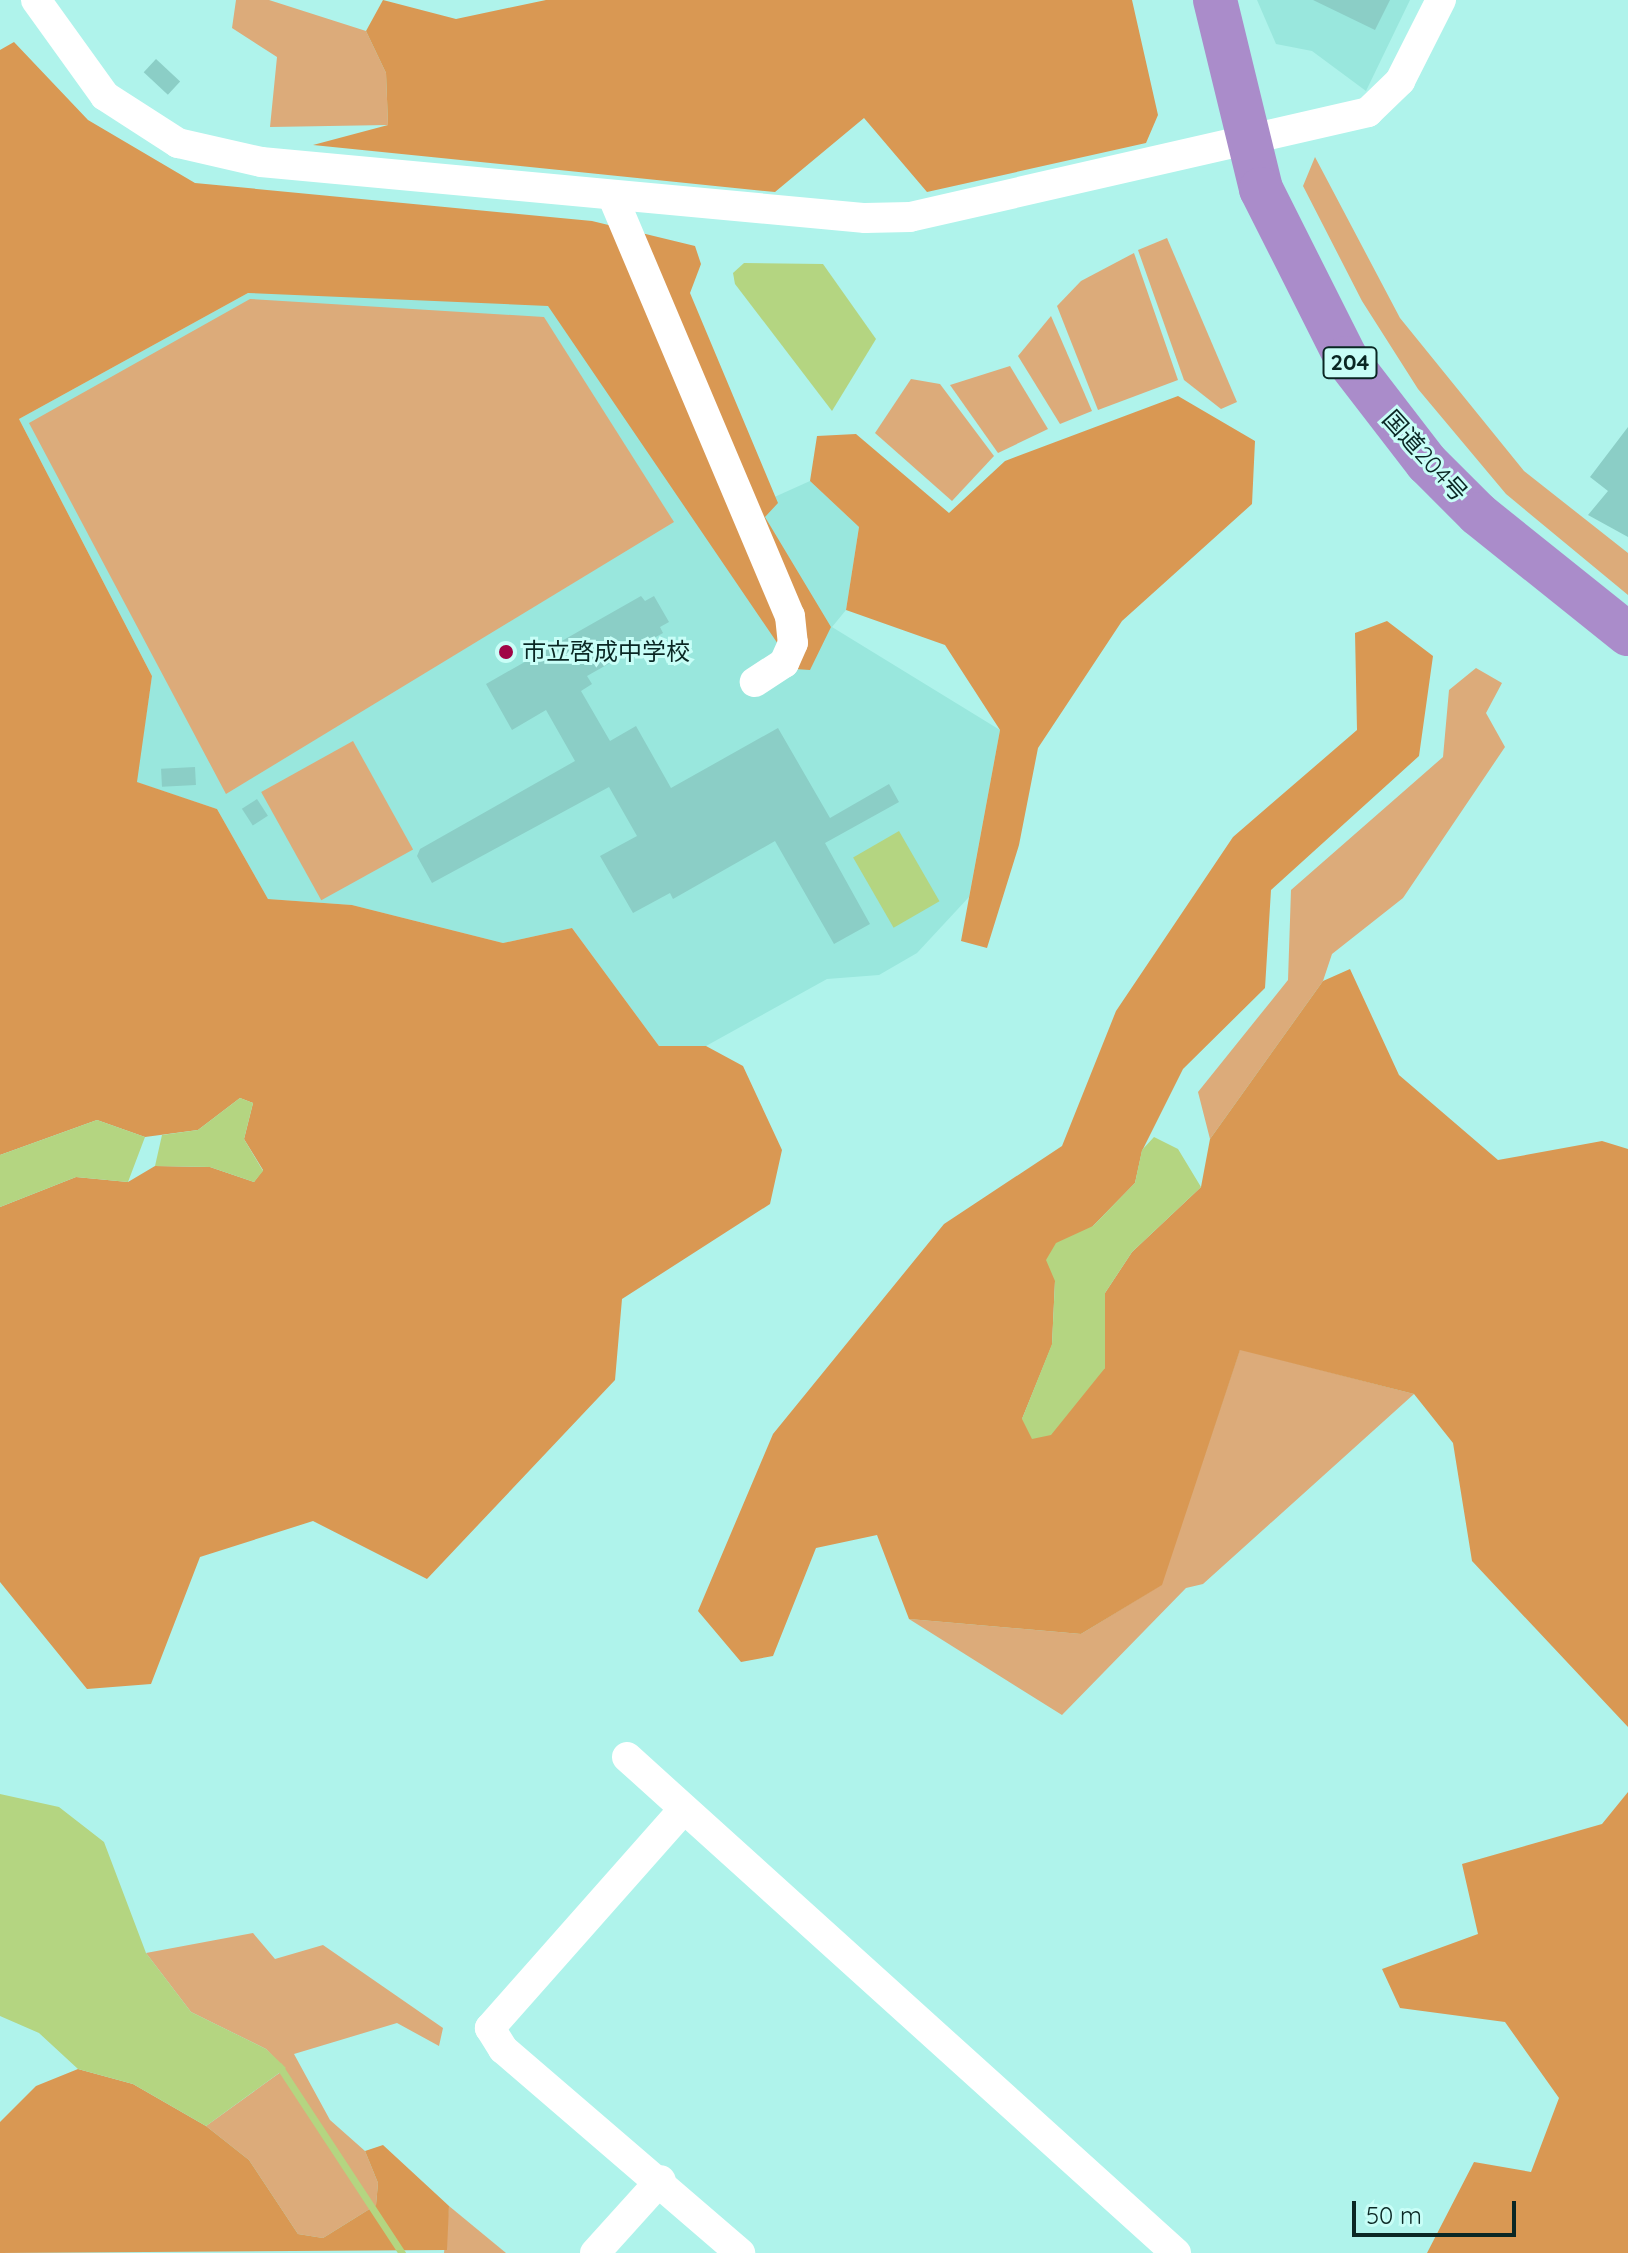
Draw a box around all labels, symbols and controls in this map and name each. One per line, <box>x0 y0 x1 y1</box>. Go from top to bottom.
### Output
road number: 204 <box>1322 345 1378 381</box>
street label: 国道204号 <box>1377 405 1473 507</box>
place label: 市立啓成中学校 <box>522 638 690 666</box>
marker: 市立啓成中学校 <box>497 643 515 661</box>
scale bar <box>1356 2185 1520 2235</box>
text: 50 m <box>1366 2200 1422 2230</box>

